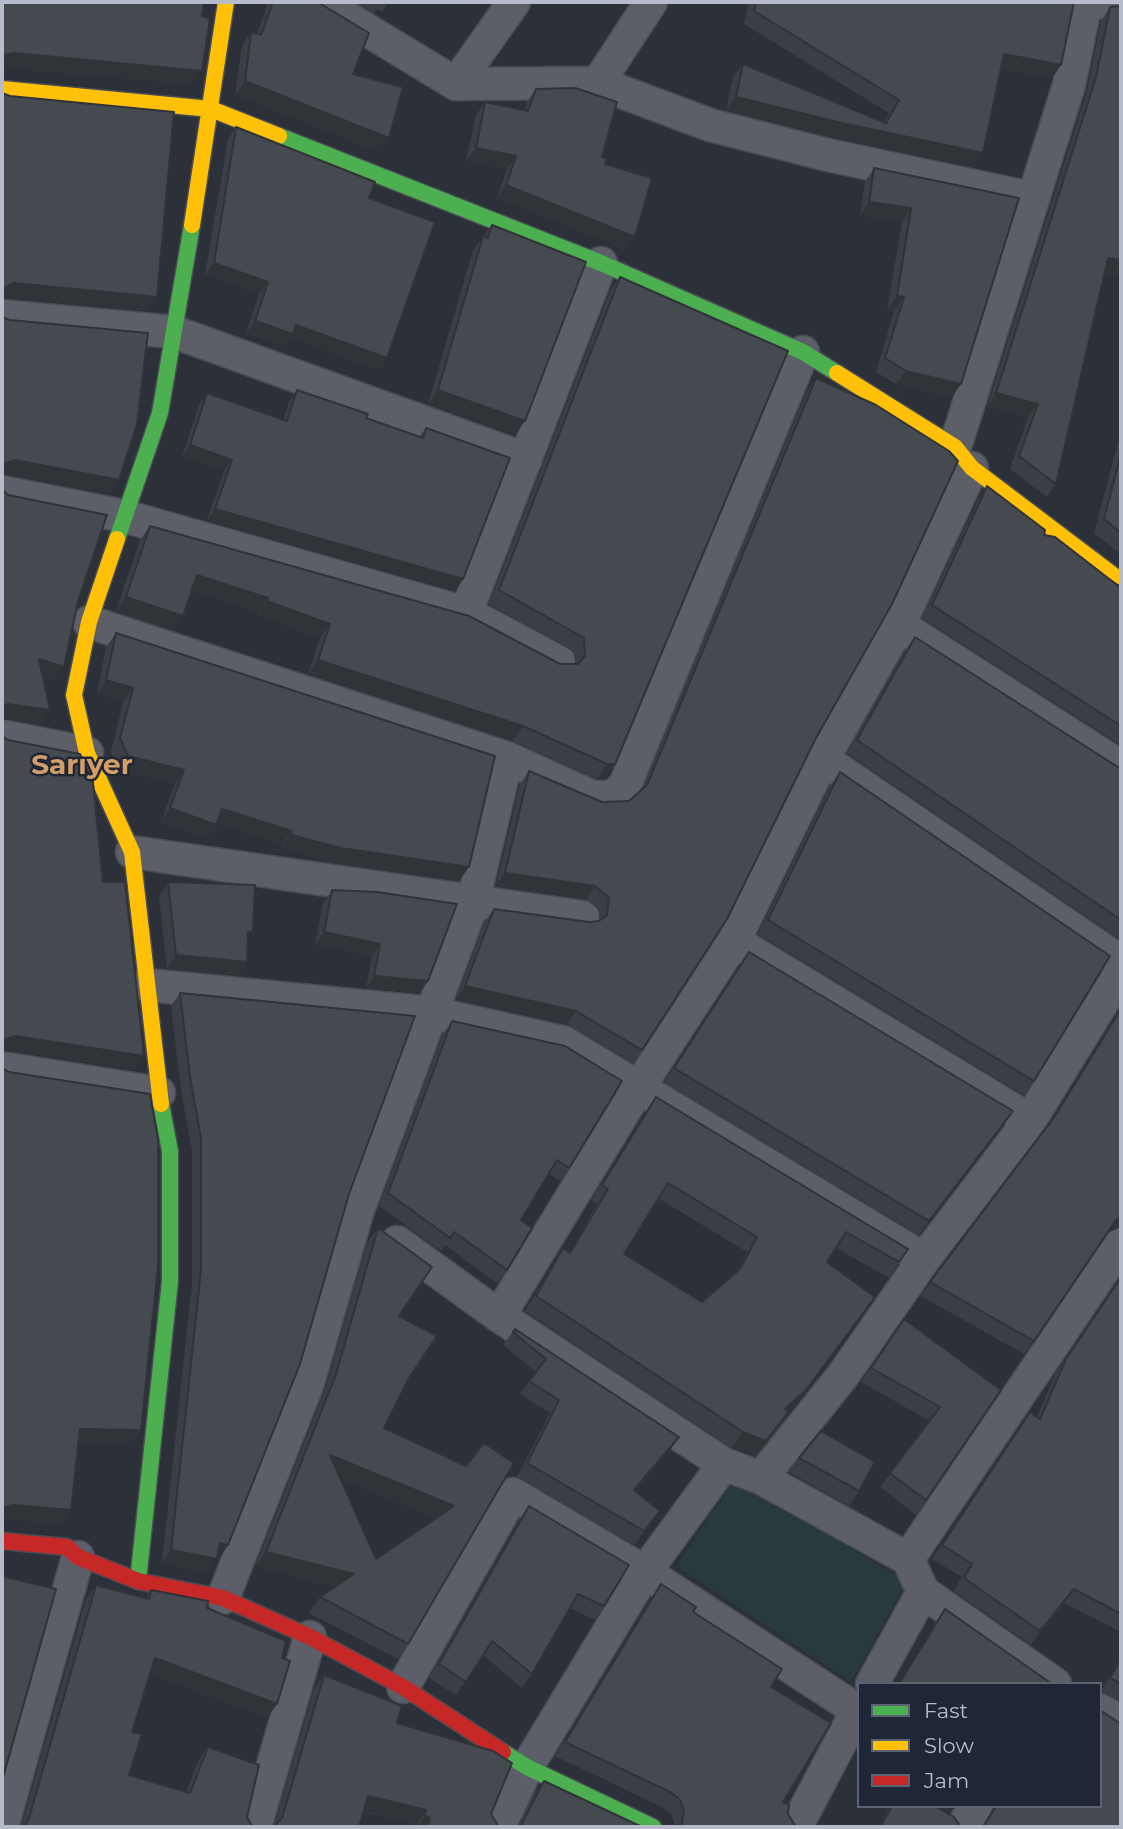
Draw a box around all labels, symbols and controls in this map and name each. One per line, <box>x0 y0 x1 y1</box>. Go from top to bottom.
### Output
district label: Sarıyer <box>31 749 133 783</box>
legend <box>857 1682 1102 1808</box>
text: Fast <box>924 1698 968 1723</box>
text: Slow <box>924 1733 974 1758</box>
text: Jam <box>924 1768 969 1793</box>

